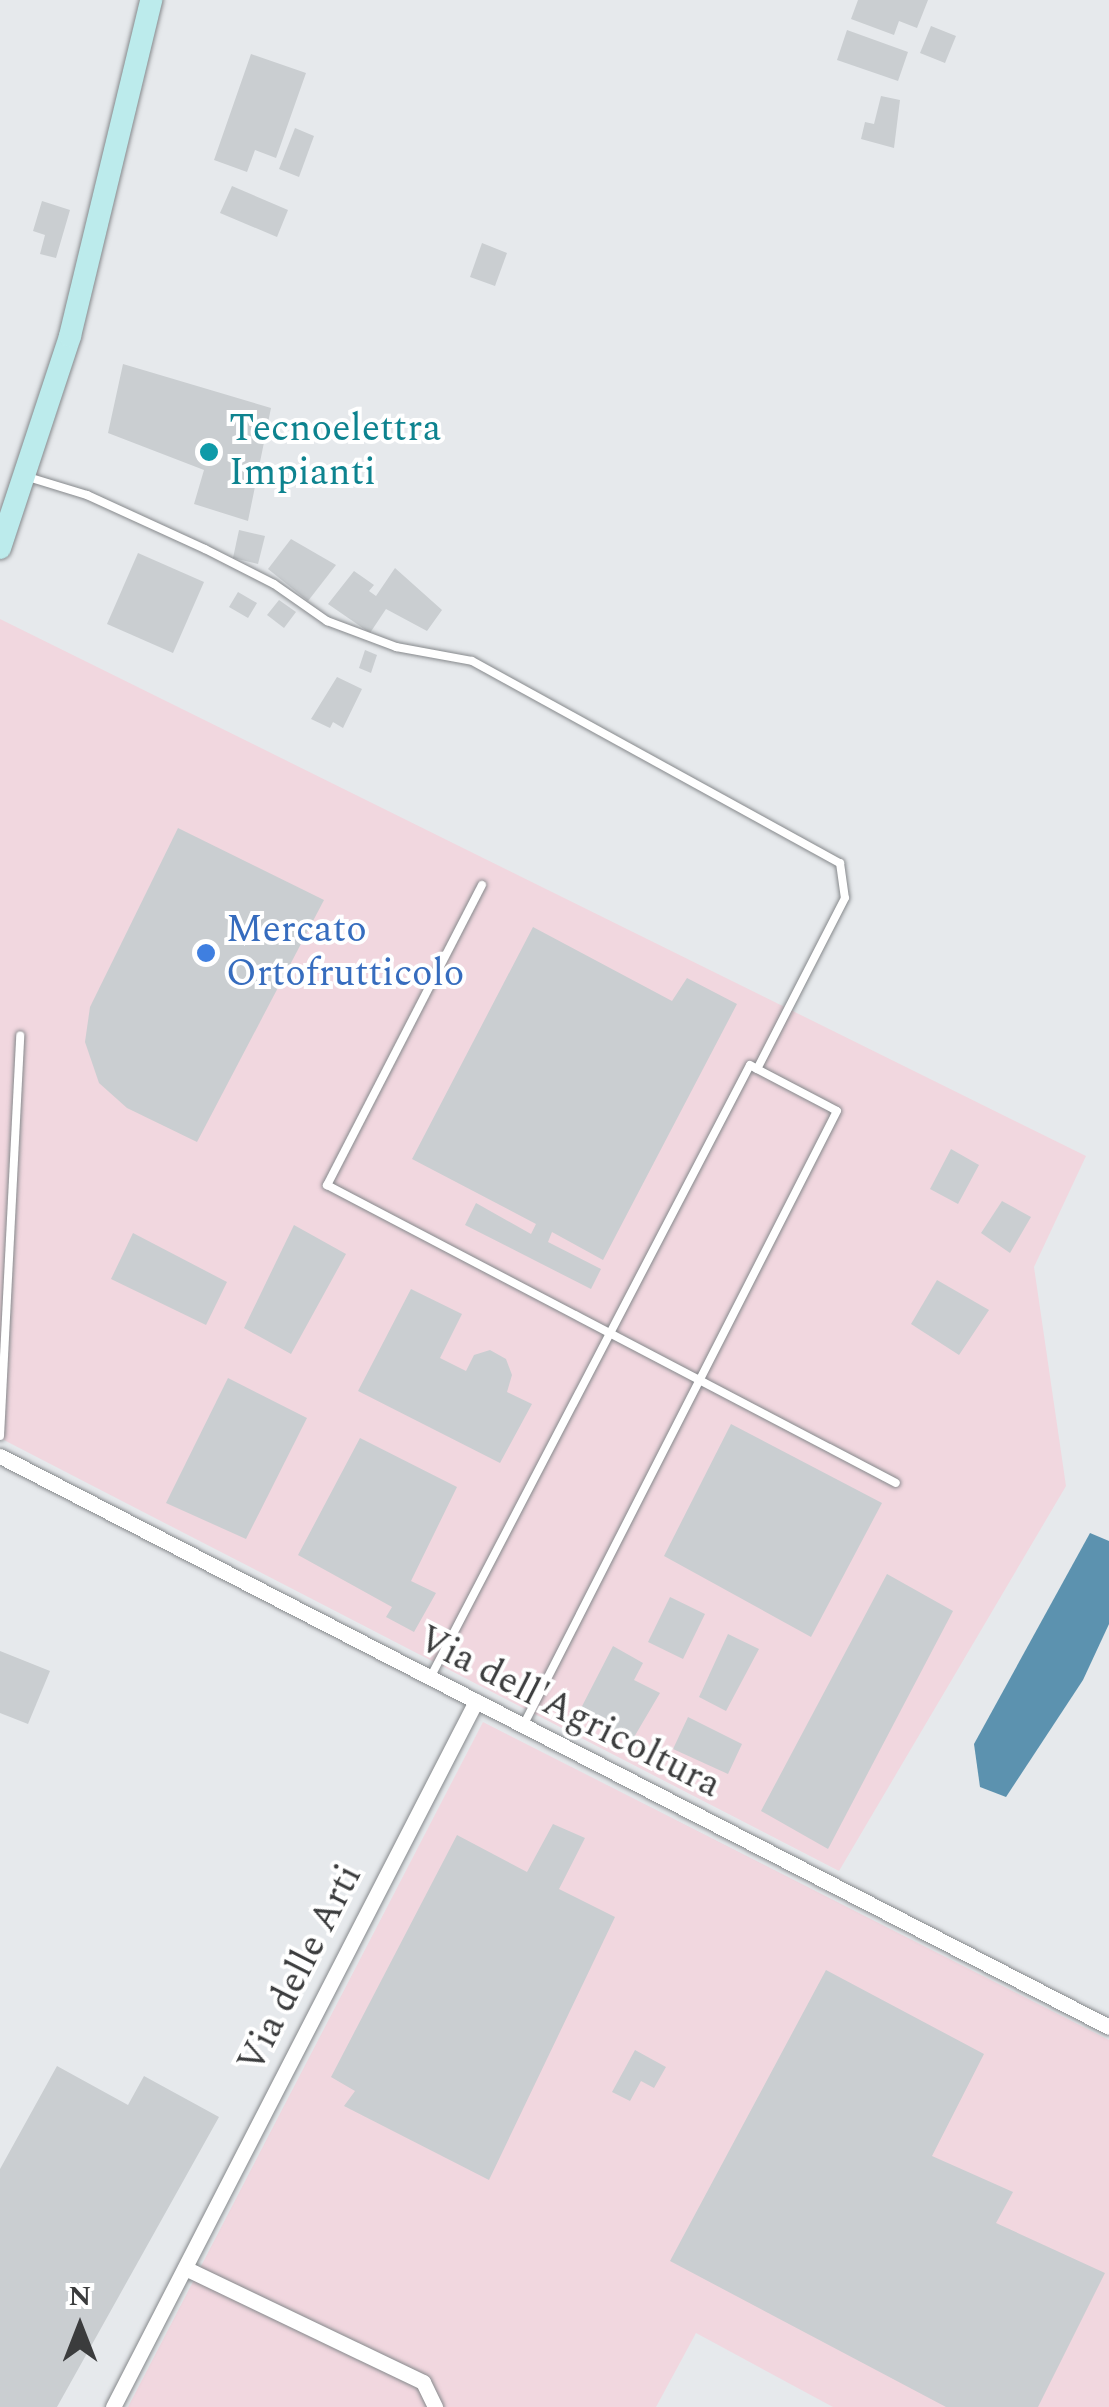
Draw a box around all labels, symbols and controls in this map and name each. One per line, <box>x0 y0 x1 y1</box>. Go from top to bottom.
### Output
place label: Tecnoelettra Impianti <box>229 407 441 496</box>
marker: Tecnoelettra Impianti <box>198 441 220 463</box>
place label: Mercato Ortofrutticolo <box>226 908 464 998</box>
marker: Mercato Ortofrutticolo <box>195 942 217 964</box>
street label: Via dell'Agricoltura <box>410 1617 728 1809</box>
street label: Via delle Arti <box>229 1858 373 2080</box>
text: N <box>69 2275 91 2318</box>
north arrow <box>30 2277 130 2377</box>

